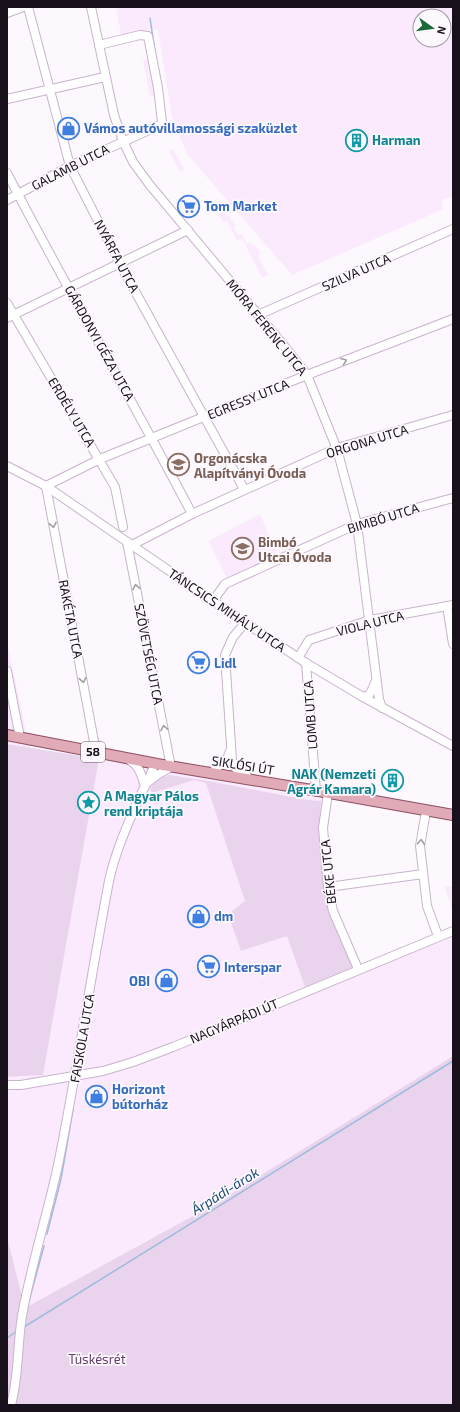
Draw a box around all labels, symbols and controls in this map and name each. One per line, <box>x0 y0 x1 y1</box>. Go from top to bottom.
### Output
north arrow <box>412 8 452 48</box>
text: N <box>435 25 449 36</box>
shop icon: Vámos autóvillamossági szaküzlet <box>55 115 81 141</box>
place label: Vámos autóvillamossági szaküzlet <box>84 120 298 136</box>
building icon: Harman <box>344 127 370 153</box>
place label: Harman <box>372 132 421 148</box>
street label: GALAMB UTCA <box>29 141 111 193</box>
supermarket icon: Tom Market <box>176 193 202 219</box>
place label: Tom Market <box>204 198 278 214</box>
street label: NYÁRFA UTCA <box>91 216 144 295</box>
street label: SZILVA UTCA <box>319 250 393 294</box>
street label: MÓRA FERENC UTCA <box>223 275 312 378</box>
street label: GÁRDONYI GÉZA UTCA <box>62 282 139 403</box>
one-way arrow <box>340 357 347 365</box>
street label: ERDÉLY UTCA <box>45 374 100 450</box>
street label: EGRESSY UTCA <box>205 375 291 423</box>
street label: ORGONA UTCA <box>324 421 410 461</box>
place label: Orgonácska Alapítványi Óvoda <box>194 450 306 481</box>
school or university icon: Orgonácska Alapítványi Óvoda <box>165 452 191 478</box>
street label: BIMBÓ UTCA <box>345 499 421 536</box>
one-way arrow <box>49 522 57 528</box>
place label: Bimbó Utcai Óvoda <box>258 534 332 565</box>
school or university icon: Bimbó Utcai Óvoda <box>230 536 256 562</box>
street label: TÁNCSICS MIHÁLY UTCA <box>165 564 289 655</box>
street label: RAKÉTA UTCA <box>56 578 87 660</box>
one-way arrow <box>133 584 141 590</box>
street label: SZÖVETSÉG UTCA <box>131 602 168 706</box>
street label: VIOLA UTCA <box>335 607 405 639</box>
supermarket icon: Lidl <box>186 650 212 676</box>
place label: Lidl <box>214 655 237 671</box>
one-way arrow <box>78 677 86 683</box>
street label: LOMB UTCA <box>300 680 320 750</box>
one-way arrow <box>160 725 169 731</box>
road number: 58 <box>81 742 105 762</box>
street label: SIKLÓSI ÚT <box>210 751 276 778</box>
place label: NAK (Nemzeti Agrár Kamara) <box>287 766 376 797</box>
building icon: NAK (Nemzeti Agrár Kamara) <box>379 768 405 794</box>
place label: A Magyar Pálos rend kriptája <box>104 788 199 819</box>
place icon: A Magyar Pálos rend kriptája <box>76 790 102 816</box>
street label: BÉKE UTCA <box>316 839 339 905</box>
one-way arrow <box>416 839 425 845</box>
shop icon: dm <box>185 903 211 929</box>
place label: dm <box>214 908 233 924</box>
supermarket icon: Interspar <box>196 954 222 980</box>
place label: Interspar <box>224 959 282 975</box>
shop icon: OBI <box>153 968 179 994</box>
place label: OBI <box>129 973 150 989</box>
street label: FAISKOLA UTCA <box>66 992 98 1084</box>
street label: NAGYÁRPÁDI ÚT <box>187 994 281 1047</box>
place label: Horizont bútorház <box>112 1081 168 1112</box>
shop icon: Horizont bútorház <box>83 1083 109 1109</box>
water label: Árpádi-árok <box>187 1163 262 1219</box>
park label: Tüskésrét <box>68 1351 126 1367</box>

